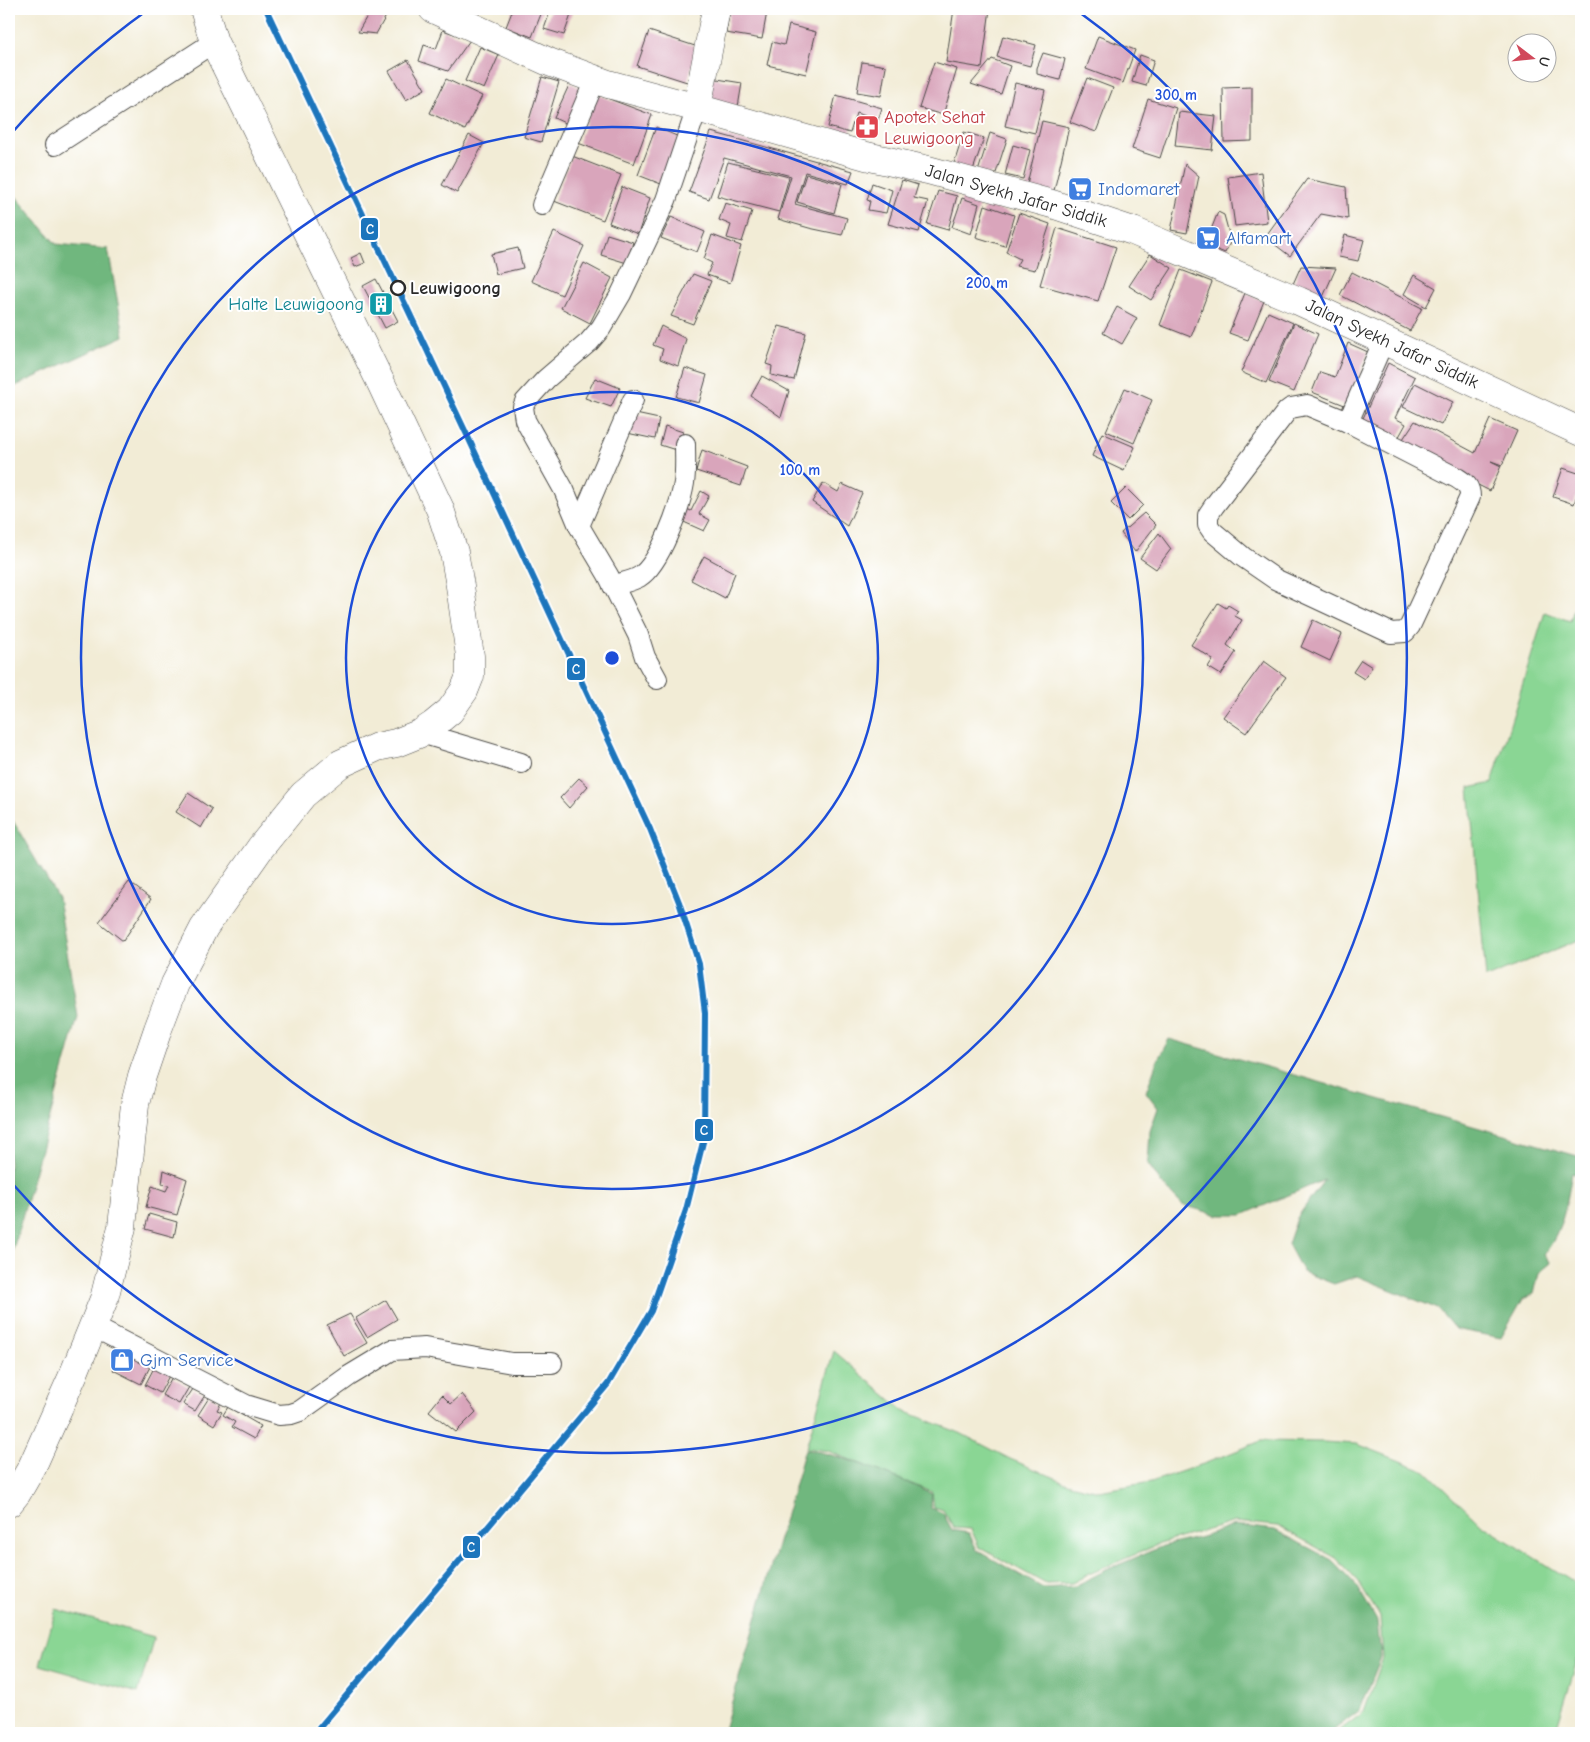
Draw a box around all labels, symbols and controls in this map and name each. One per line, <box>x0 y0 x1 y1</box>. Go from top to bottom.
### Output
north arrow <box>1508 32 1558 82</box>
text: U <box>1535 55 1553 68</box>
text: 300 m <box>1155 86 1197 104</box>
place label: Apotek Sehat Leuwigoong <box>884 107 986 149</box>
pharmacy icon: Apotek Sehat Leuwigoong <box>854 114 880 140</box>
street label: Jalan Syekh Jafar Siddik <box>923 160 1110 232</box>
supermarket icon: Indomaret <box>1067 176 1093 202</box>
place label: Indomaret <box>1098 179 1180 200</box>
line badge: C <box>360 217 379 241</box>
text: C <box>366 221 375 238</box>
supermarket icon: Alfamart <box>1195 225 1221 251</box>
place label: Alfamart <box>1226 228 1292 249</box>
text: 200 m <box>966 274 1008 292</box>
place label: Leuwigoong <box>410 278 501 299</box>
marker: Leuwigoong <box>390 280 406 296</box>
building icon: Halte Leuwigoong <box>368 291 394 317</box>
place label: Halte Leuwigoong <box>228 294 364 315</box>
street label: Jalan Syekh Jafar Siddik <box>1302 295 1482 393</box>
text: 100 m <box>780 461 820 479</box>
centre of rings <box>603 649 621 667</box>
line badge: C <box>566 657 586 681</box>
text: C <box>572 661 581 678</box>
line badge: C <box>694 1118 714 1142</box>
text: C <box>700 1122 709 1139</box>
shop icon: Gjm Service <box>109 1347 135 1373</box>
place label: Gjm Service <box>140 1350 233 1371</box>
line badge: C <box>462 1535 481 1559</box>
text: C <box>467 1539 476 1556</box>

